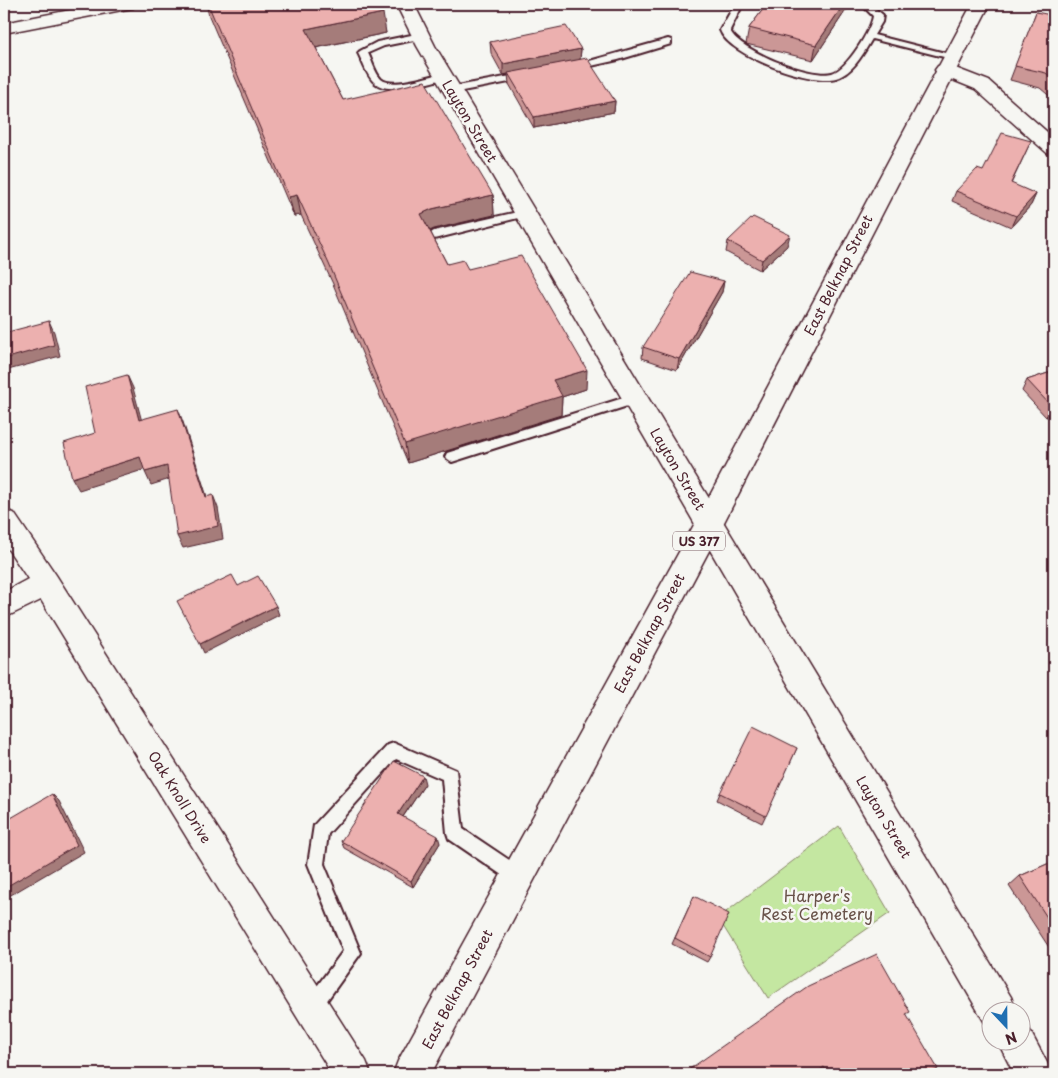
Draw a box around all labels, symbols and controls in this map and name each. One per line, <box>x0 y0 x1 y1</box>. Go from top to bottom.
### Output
street label: Layton Street <box>437 76 503 166</box>
street label: East Belknap Street <box>798 211 878 339</box>
street label: Layton Street <box>645 424 711 514</box>
road number: US 377 <box>673 532 725 550</box>
street label: East Belknap Street <box>609 569 690 697</box>
street label: Oak Knoll Drive <box>143 747 217 847</box>
street label: Layton Street <box>851 772 917 862</box>
park label: Harper's Rest Cemetery <box>761 883 873 925</box>
street label: East Belknap Street <box>417 925 498 1053</box>
north arrow <box>980 1000 1030 1050</box>
text: N <box>1002 1027 1020 1050</box>

